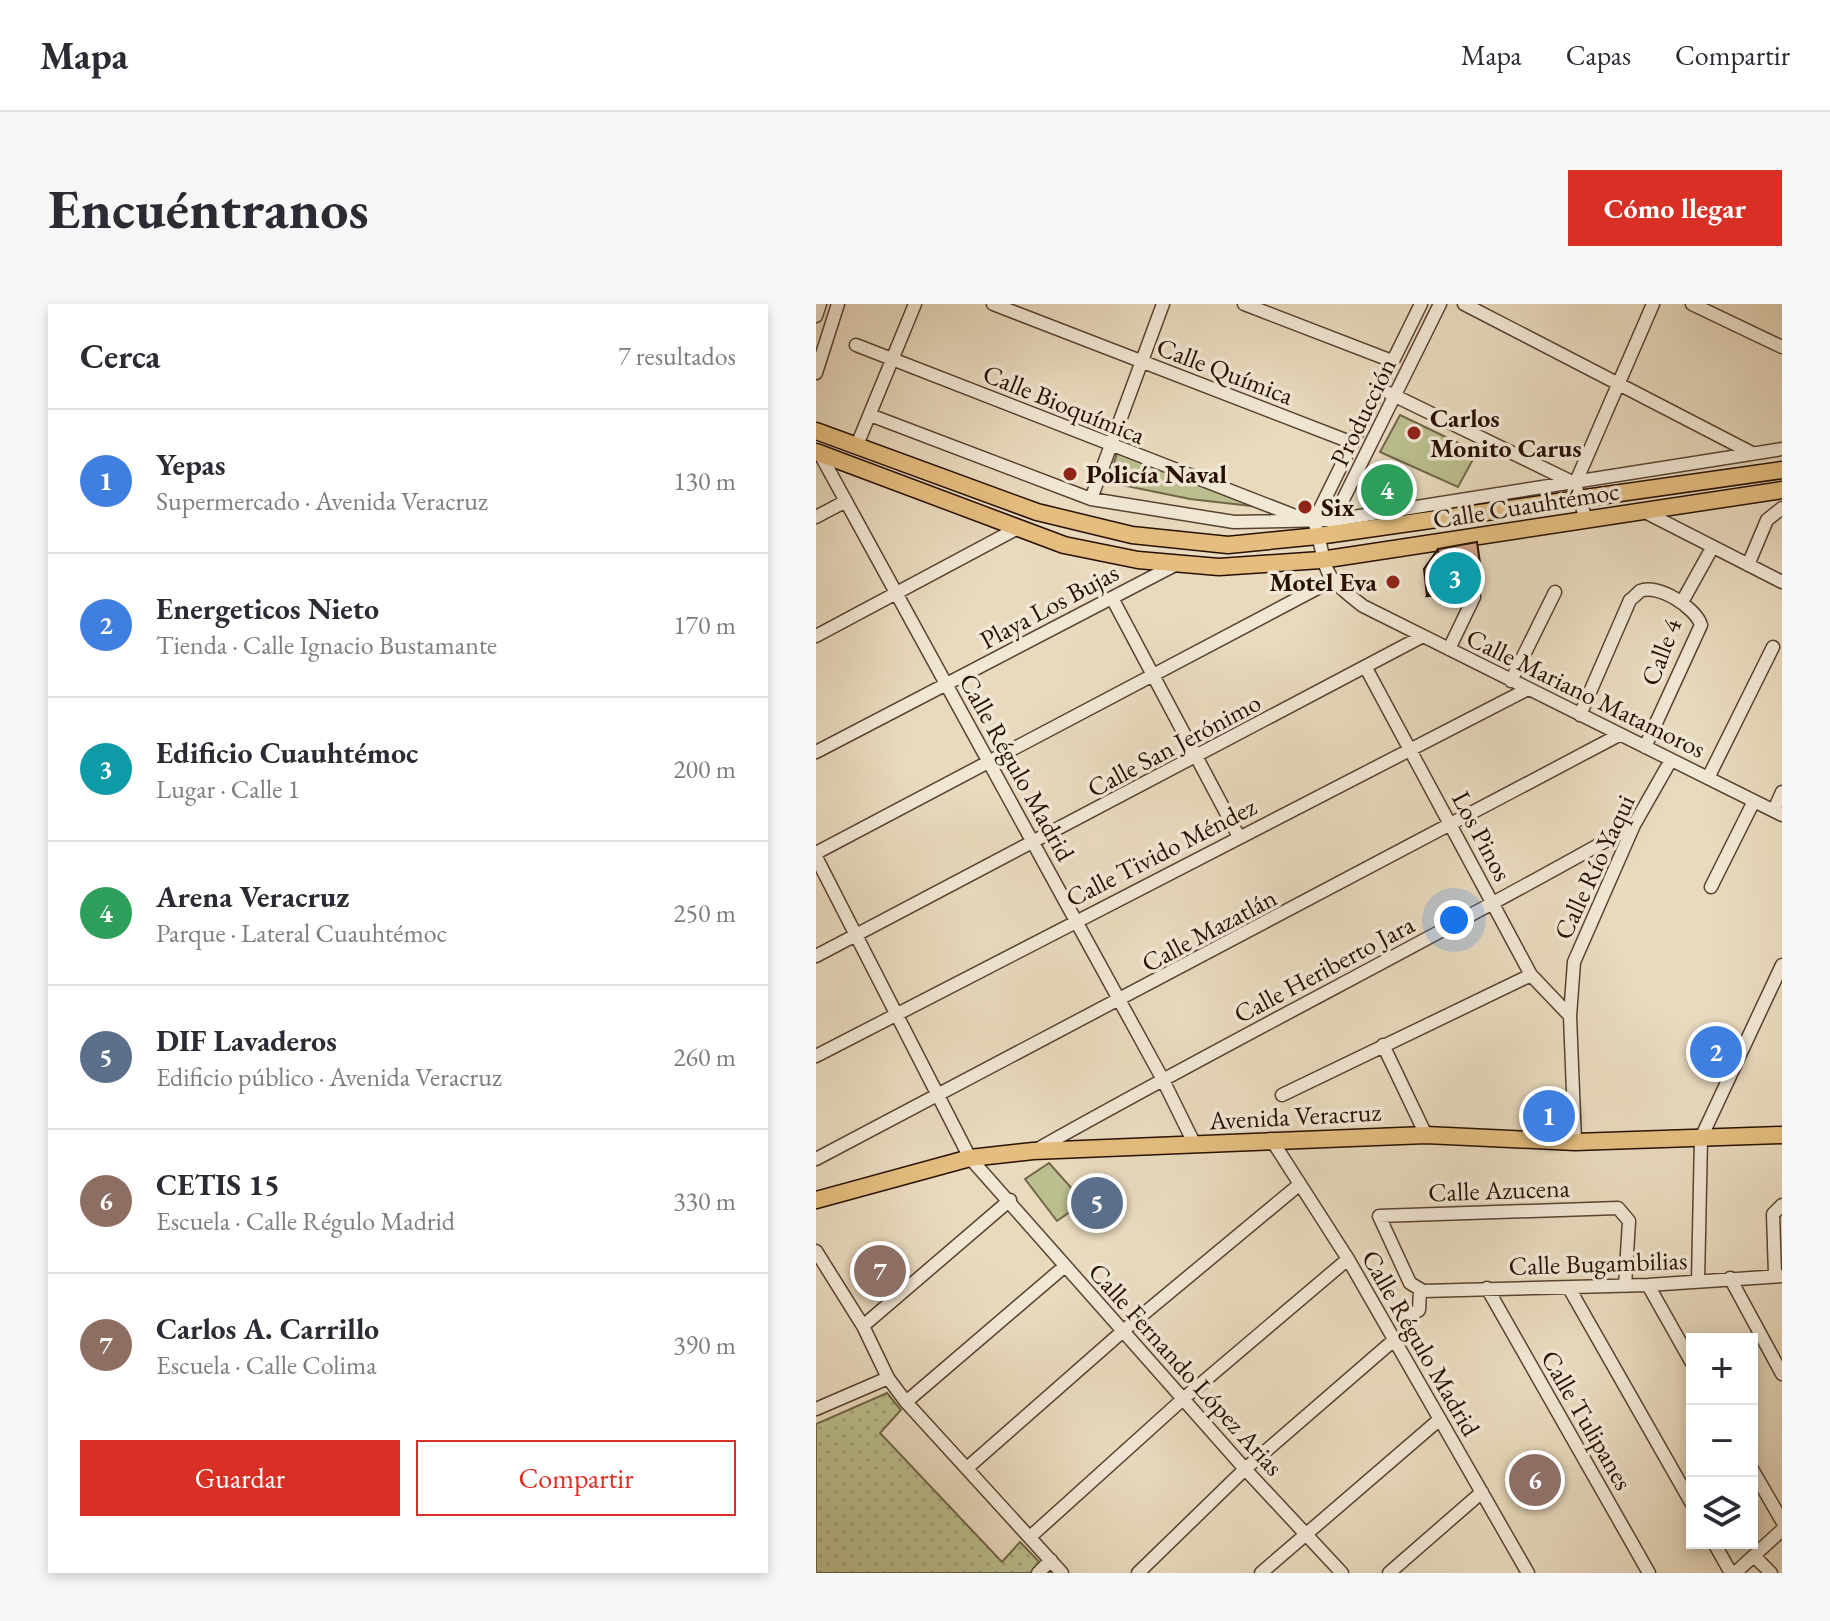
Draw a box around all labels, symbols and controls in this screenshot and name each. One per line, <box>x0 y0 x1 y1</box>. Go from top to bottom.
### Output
text: Mapa <box>40 31 128 80</box>
text: Mapa <box>1461 37 1522 73</box>
text: Capas <box>1566 37 1631 73</box>
text: Compartir <box>1675 37 1790 73</box>
button: Cómo llegar <box>1568 170 1782 246</box>
text: Encuéntranos <box>48 172 369 245</box>
street label: Calle Química <box>1152 329 1299 413</box>
text: Cerca <box>80 334 160 378</box>
text: 7 resultados <box>618 339 736 373</box>
street label: Producción <box>1322 352 1404 472</box>
street label: Calle Bioquímica <box>978 356 1151 452</box>
place label: Carlos Monito Carus <box>1430 401 1582 465</box>
marker: Carlos Monito Carus <box>1405 424 1423 442</box>
text: Yepas <box>156 445 226 484</box>
place label: Policía Naval <box>1086 457 1227 491</box>
pin: 4 <box>1361 460 1413 520</box>
text: 1 <box>99 464 113 498</box>
text: 130 m <box>673 464 736 498</box>
marker: Policía Naval <box>1061 465 1079 483</box>
street label: Calle Cuauhtémoc <box>1430 473 1622 537</box>
text: Supermercado · Avenida Veracruz <box>156 484 488 518</box>
place label: Six <box>1321 490 1355 524</box>
marker: Six <box>1296 498 1314 516</box>
pin: 3 <box>1429 548 1481 608</box>
street label: Playa Los Bujas <box>974 555 1124 657</box>
place label: Motel Eva <box>1269 565 1378 599</box>
marker: Motel Eva <box>1384 573 1402 591</box>
text: Energeticos Nieto <box>156 589 379 628</box>
text: 2 <box>99 608 113 642</box>
text: 170 m <box>673 608 736 642</box>
street label: Calle 4 <box>1633 613 1689 690</box>
street label: Calle Mariano Matamoros <box>1461 620 1711 766</box>
text: Tienda · Calle Ignacio Bustamante <box>156 628 497 662</box>
street label: Calle Régulo Madrid <box>951 667 1083 868</box>
street label: Calle San Jerónimo <box>1081 685 1267 805</box>
text: Edificio Cuauhtémoc <box>156 733 418 772</box>
text: 3 <box>99 752 113 786</box>
text: 200 m <box>673 752 736 786</box>
text: Lugar · Calle 1 <box>156 772 300 806</box>
street label: Los Pinos <box>1444 785 1520 887</box>
street label: Calle Tivido Méndez <box>1060 789 1262 915</box>
street label: Calle Río Yaqui <box>1546 789 1642 945</box>
text: Arena Veracruz <box>156 877 349 916</box>
street label: Calle Mazatlán <box>1136 880 1283 980</box>
text: 4 <box>99 896 113 930</box>
text: 250 m <box>673 896 736 930</box>
your location <box>1434 900 1474 940</box>
street label: Calle Heriberto Jara <box>1228 907 1421 1031</box>
text: Parque · Lateral Cuauhtémoc <box>156 916 447 950</box>
text: DIF Lavaderos <box>156 1021 337 1060</box>
pin: 2 <box>1690 1022 1742 1082</box>
text: 5 <box>99 1040 113 1074</box>
text: 260 m <box>673 1040 736 1074</box>
text: Edificio público · Avenida Veracruz <box>156 1060 502 1094</box>
pin: 1 <box>1523 1086 1575 1146</box>
street label: Avenida Veracruz <box>1207 1095 1382 1138</box>
text: CETIS 15 <box>156 1165 280 1204</box>
street label: Calle Azucena <box>1427 1171 1571 1209</box>
pin: 5 <box>1071 1173 1123 1233</box>
text: 6 <box>99 1184 113 1218</box>
text: 330 m <box>673 1184 736 1218</box>
text: Escuela · Calle Régulo Madrid <box>156 1204 455 1238</box>
pin: 7 <box>854 1241 906 1301</box>
street label: Calle Bugambilias <box>1508 1243 1688 1283</box>
street label: Calle Régulo Madrid <box>1354 1244 1488 1443</box>
street label: Calle Fernando López Arias <box>1081 1255 1291 1483</box>
text: Carlos A. Carrillo <box>156 1309 379 1348</box>
text: 7 <box>99 1328 113 1362</box>
text: 390 m <box>673 1328 736 1362</box>
map controls <box>1686 1333 1758 1549</box>
button: + <box>1686 1333 1758 1405</box>
street label: Calle Tulipanes <box>1533 1344 1641 1496</box>
text: Escuela · Calle Colima <box>156 1348 377 1382</box>
button: − <box>1686 1405 1758 1477</box>
button: Guardar <box>80 1440 400 1516</box>
button: Compartir <box>416 1440 736 1516</box>
pin: 6 <box>1509 1450 1561 1510</box>
button: layers <box>1686 1477 1758 1549</box>

